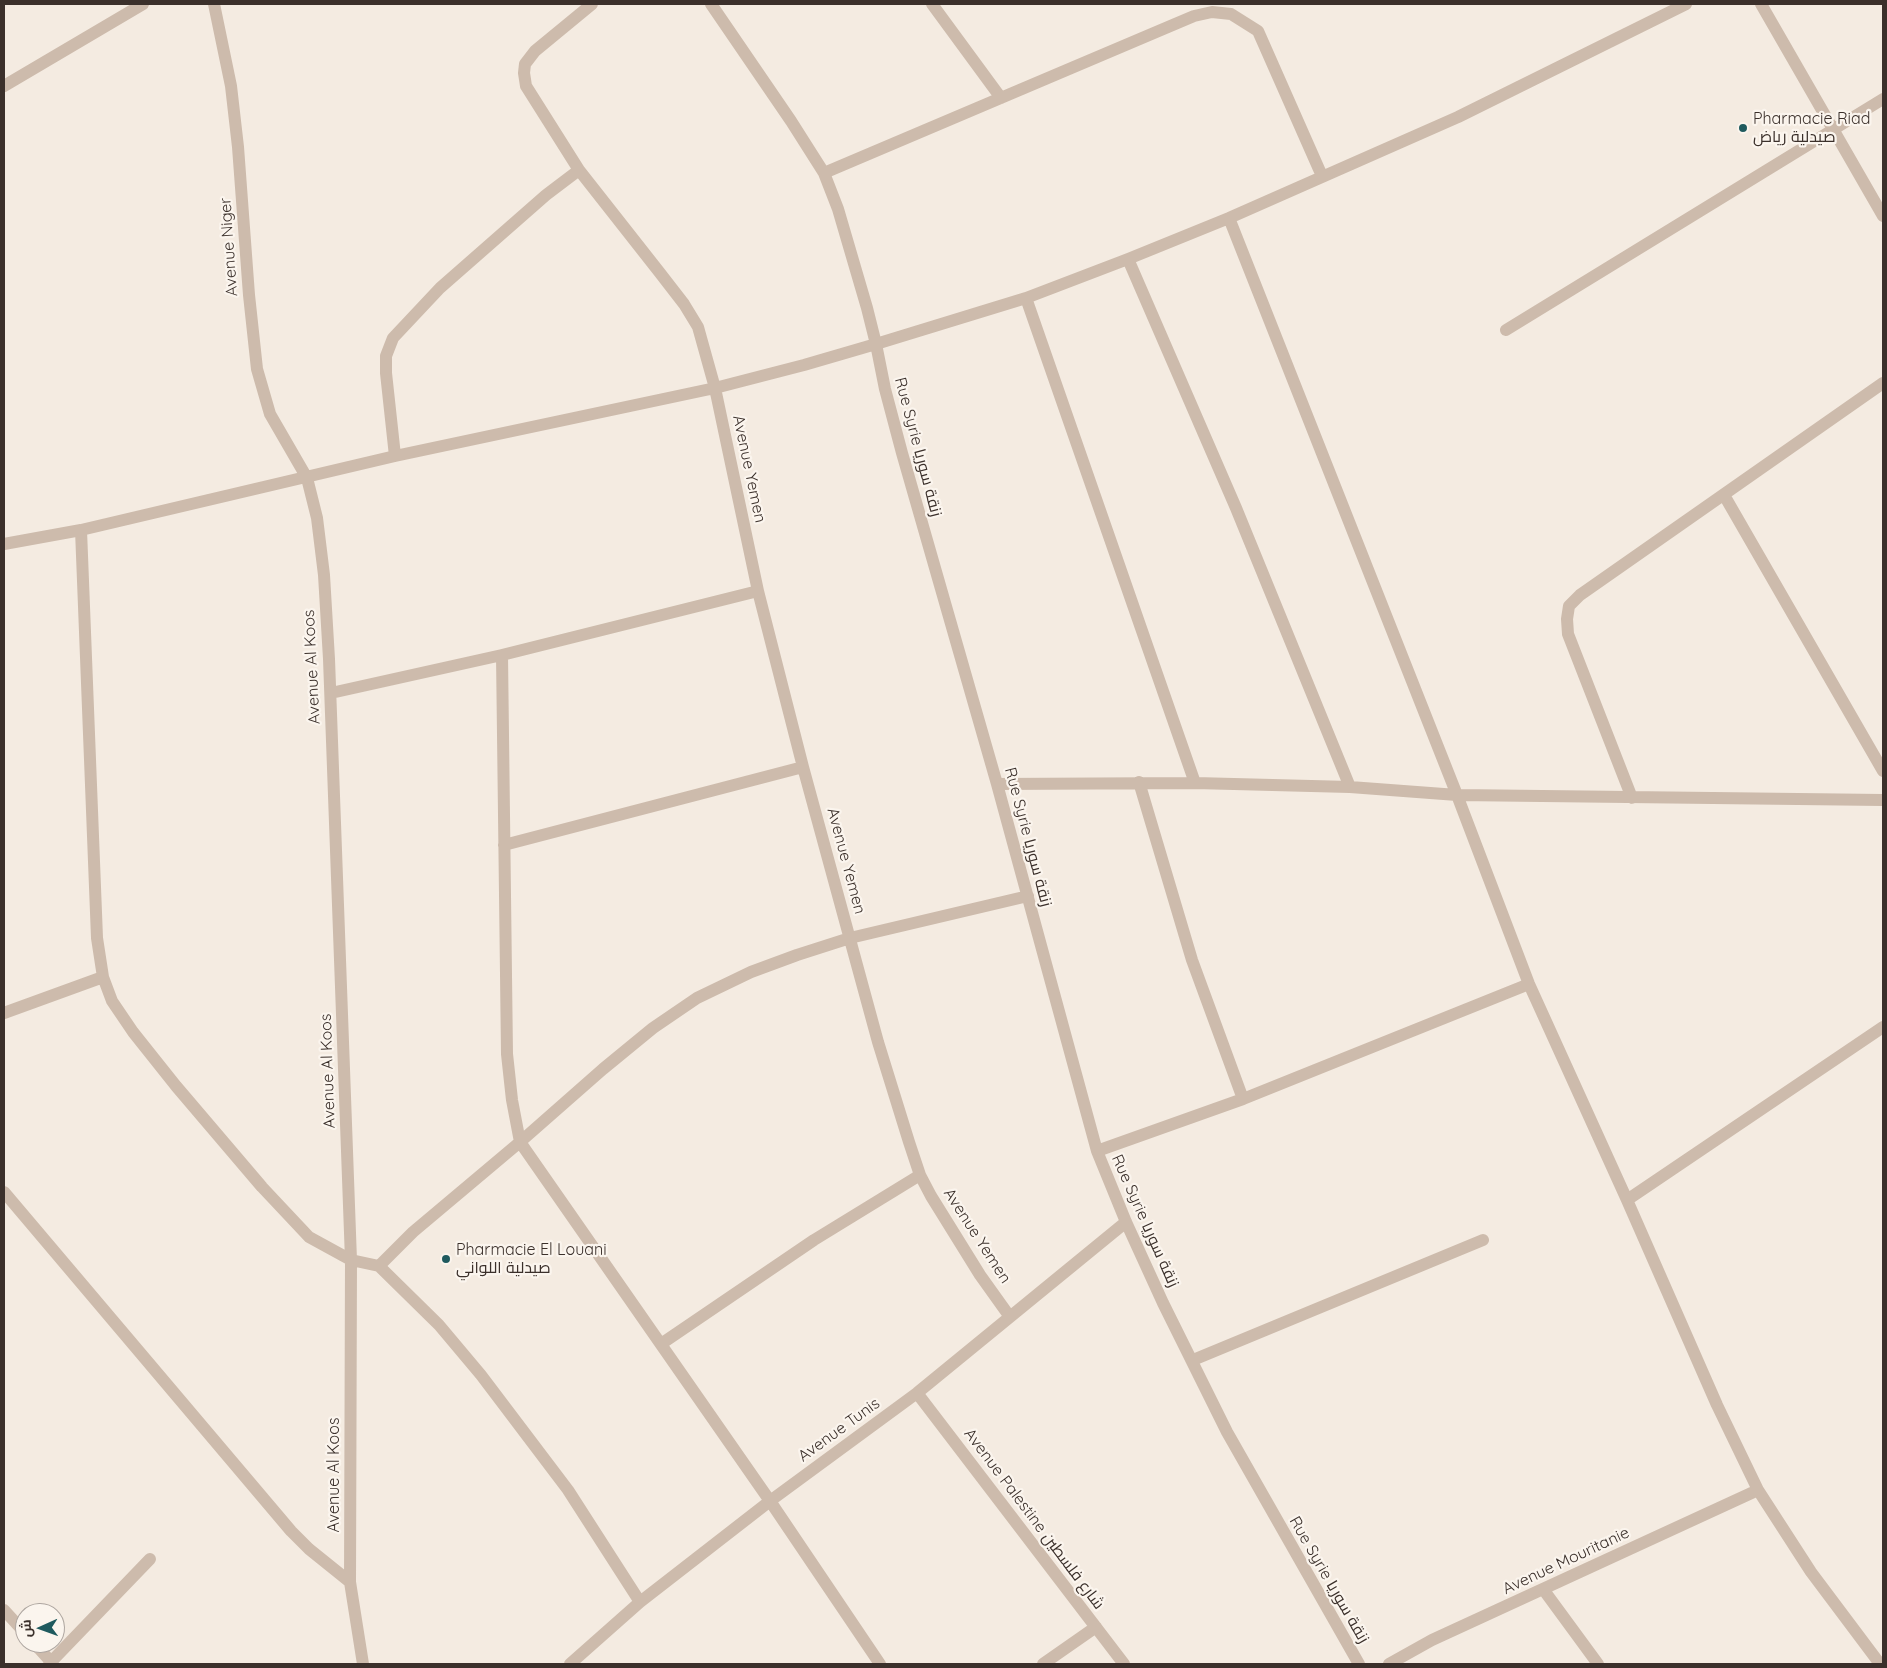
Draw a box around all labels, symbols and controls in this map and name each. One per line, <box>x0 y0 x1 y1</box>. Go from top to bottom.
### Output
place label: Pharmacie Riad صيدلية رياض <box>1753 109 1870 147</box>
marker: Pharmacie Riad صيدلية رياض <box>1737 122 1749 134</box>
street label: Avenue Niger <box>216 197 242 297</box>
street label: Rue Syrie زنقة سوريا <box>890 375 946 519</box>
street label: Avenue Yemen <box>728 414 770 524</box>
street label: Avenue Al Koos <box>299 609 325 725</box>
street label: Rue Syrie زنقة سوريا <box>1000 765 1056 909</box>
street label: Avenue Yemen <box>823 806 869 916</box>
street label: Avenue Al Koos <box>316 1013 340 1129</box>
street label: Rue Syrie زنقة سوريا <box>1107 1152 1183 1290</box>
street label: Avenue Yemen <box>939 1185 1015 1287</box>
place label: Pharmacie El Louani صيدلية اللواني <box>456 1240 607 1278</box>
marker: Pharmacie El Louani صيدلية اللواني <box>440 1253 452 1265</box>
street label: Avenue Tunis <box>794 1394 884 1466</box>
street label: Avenue Al Koos <box>324 1418 344 1532</box>
street label: Avenue Palestine شارع فلسطين <box>960 1425 1108 1613</box>
street label: Rue Syrie زنقة سوريا <box>1285 1513 1373 1647</box>
street label: Avenue Mouritanie <box>1500 1523 1632 1599</box>
north arrow <box>15 1603 65 1653</box>
text: ش <box>17 1619 35 1638</box>

